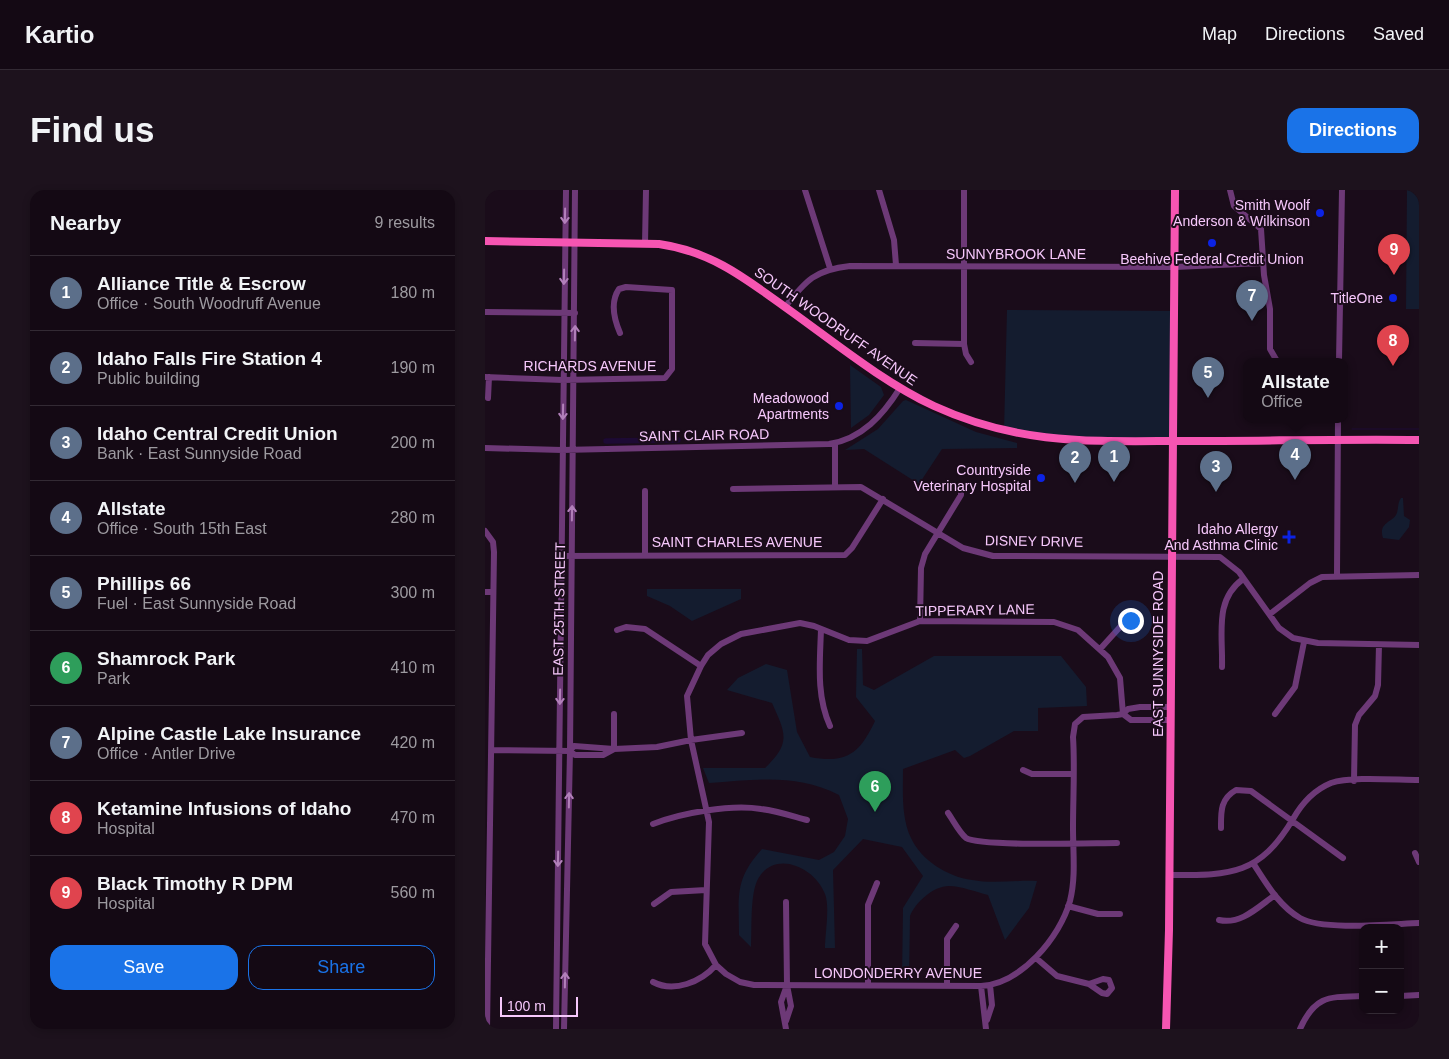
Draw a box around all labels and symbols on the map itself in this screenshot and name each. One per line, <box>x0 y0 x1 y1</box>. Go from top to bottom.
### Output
place label: Smith Woolf Anderson & Wilkinson <box>1173 197 1310 229</box>
marker: Smith Woolf Anderson & Wilkinson <box>1314 207 1326 219</box>
one-way arrow <box>560 208 570 224</box>
pin: 9 <box>1378 234 1410 275</box>
marker: Beehive Federal Credit Union <box>1206 237 1218 249</box>
street label: SUNNYBROOK LANE <box>946 246 1086 262</box>
place label: Beehive Federal Credit Union <box>1120 251 1304 267</box>
street label: SOUTH WOODRUFF AVENUE <box>752 264 920 388</box>
one-way arrow <box>559 268 569 284</box>
pin: 7 <box>1236 280 1268 321</box>
place label: TitleOne <box>1331 290 1383 306</box>
marker: TitleOne <box>1387 292 1399 304</box>
one-way arrow <box>570 325 580 341</box>
pin: 8 <box>1377 325 1409 366</box>
pin: 5 <box>1192 357 1224 398</box>
street label: RICHARDS AVENUE <box>524 358 656 374</box>
place label: Meadowood Apartments <box>753 390 829 422</box>
marker: Meadowood Apartments <box>833 400 845 412</box>
one-way arrow <box>558 404 568 420</box>
street label: SAINT CLAIR ROAD <box>639 426 769 444</box>
pin: 4 <box>1279 439 1311 480</box>
pin: 1 <box>1098 441 1130 482</box>
pin: 2 <box>1059 442 1091 483</box>
pin: 3 <box>1200 451 1232 492</box>
place label: Countryside Veterinary Hospital <box>913 462 1031 494</box>
marker: Countryside Veterinary Hospital <box>1035 472 1047 484</box>
one-way arrow <box>568 505 577 521</box>
place label: Idaho Allergy And Asthma Clinic <box>1164 521 1278 553</box>
marker: Idaho Allergy And Asthma Clinic <box>1282 530 1296 544</box>
street label: DISNEY DRIVE <box>985 532 1083 550</box>
street label: SAINT CHARLES AVENUE <box>652 534 822 550</box>
street label: EAST 25TH STREET <box>550 542 568 676</box>
street label: EAST SUNNYSIDE ROAD <box>1150 571 1166 737</box>
street label: TIPPERARY LANE <box>915 601 1035 619</box>
your location <box>1118 608 1144 634</box>
one-way arrow <box>555 688 565 705</box>
pin: 6 <box>859 771 891 812</box>
one-way arrow <box>564 793 573 809</box>
one-way arrow <box>553 851 563 867</box>
street label: LONDONDERRY AVENUE <box>814 965 982 981</box>
one-way arrow <box>560 973 570 989</box>
scale bar <box>500 994 577 1017</box>

